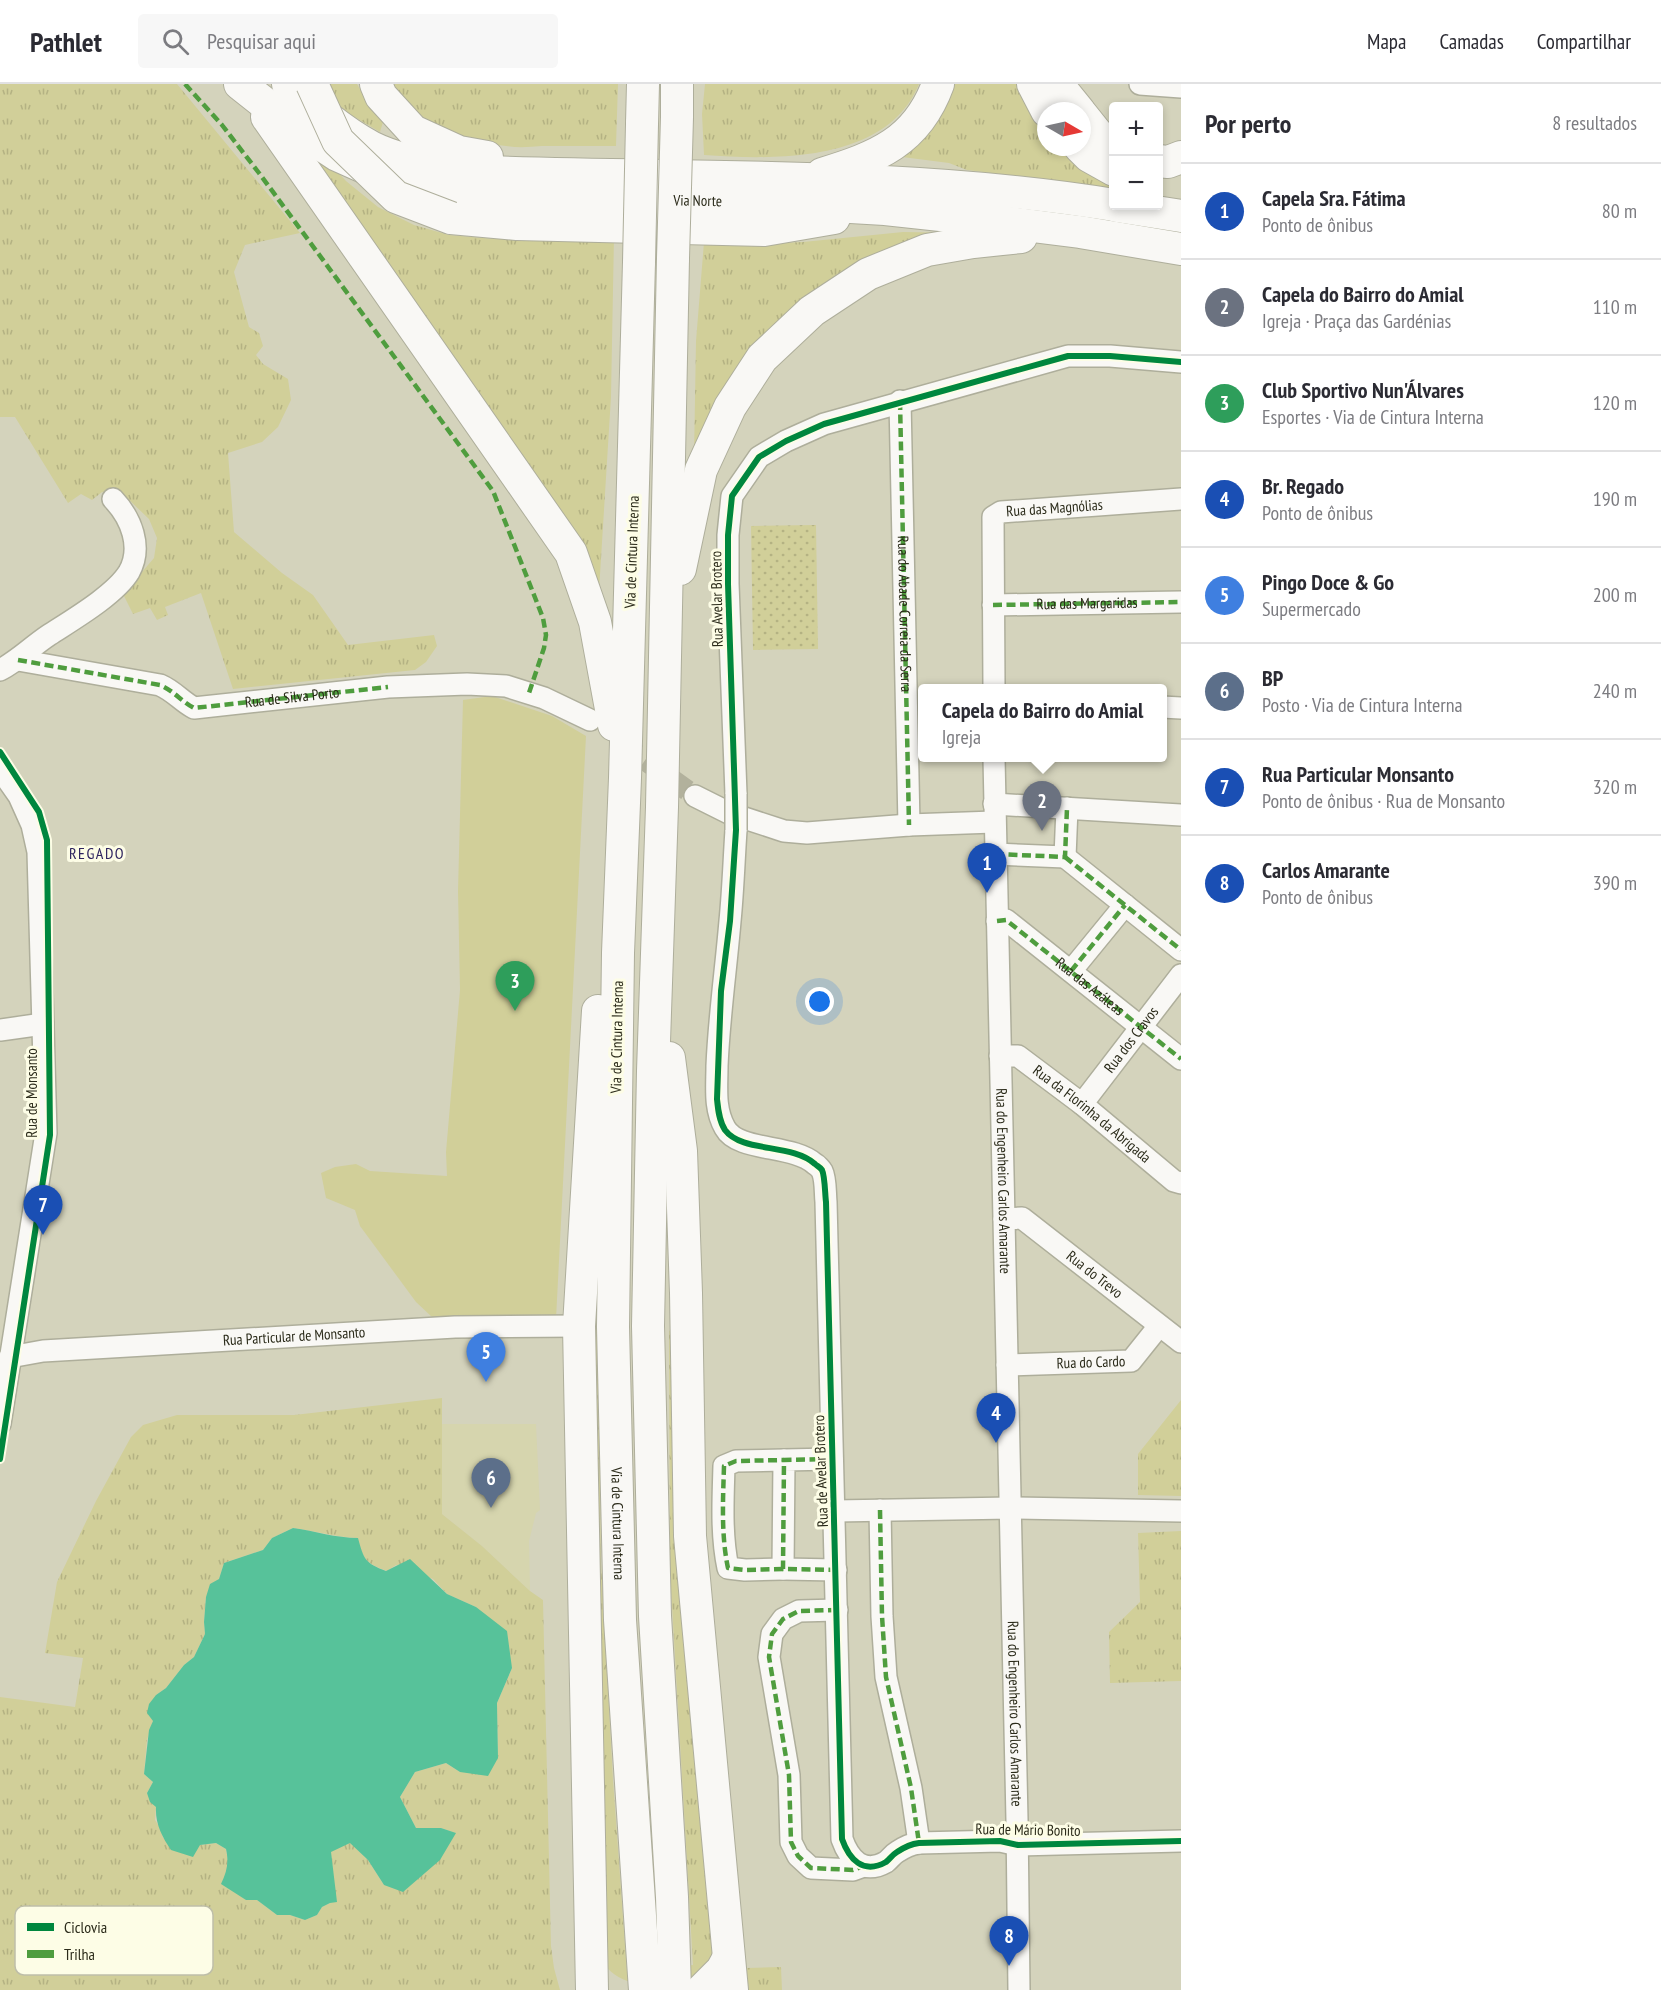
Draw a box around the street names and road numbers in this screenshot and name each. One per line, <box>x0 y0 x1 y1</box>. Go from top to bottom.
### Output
street label: Via Norte <box>672 190 722 210</box>
street label: Via de Cintura Interna <box>620 495 643 610</box>
street label: Rua das Magnólias <box>1005 495 1103 521</box>
street label: Rua do Abade Correia da Serra <box>894 535 916 692</box>
street label: Rua Avelar Brotero <box>706 551 727 647</box>
street label: Rua das Margaridas <box>1036 593 1138 613</box>
street label: Rua de Silva Porto <box>244 682 340 711</box>
street label: Rua das Azáleas <box>1052 953 1128 1019</box>
street label: Via de Cintura Interna <box>606 980 627 1095</box>
street label: Rua dos Cravos <box>1100 1003 1162 1076</box>
street label: Rua de Monsanto <box>22 1048 41 1138</box>
street label: Rua da Florinha da Abrigada <box>1029 1061 1155 1167</box>
street label: Rua do Engenheiro Carlos Amarante <box>992 1088 1015 1274</box>
street label: Rua do Trevo <box>1063 1246 1127 1302</box>
street label: Rua Particular de Monsanto <box>222 1322 366 1350</box>
street label: Rua do Cardo <box>1056 1351 1126 1372</box>
street label: Rua de Avelar Brotero <box>809 1415 832 1527</box>
street label: Via de Cintura Interna <box>607 1466 629 1580</box>
street label: Rua do Engenheiro Carlos Amarante <box>1004 1621 1027 1807</box>
street label: Rua de Mário Bonito <box>975 1819 1081 1840</box>

